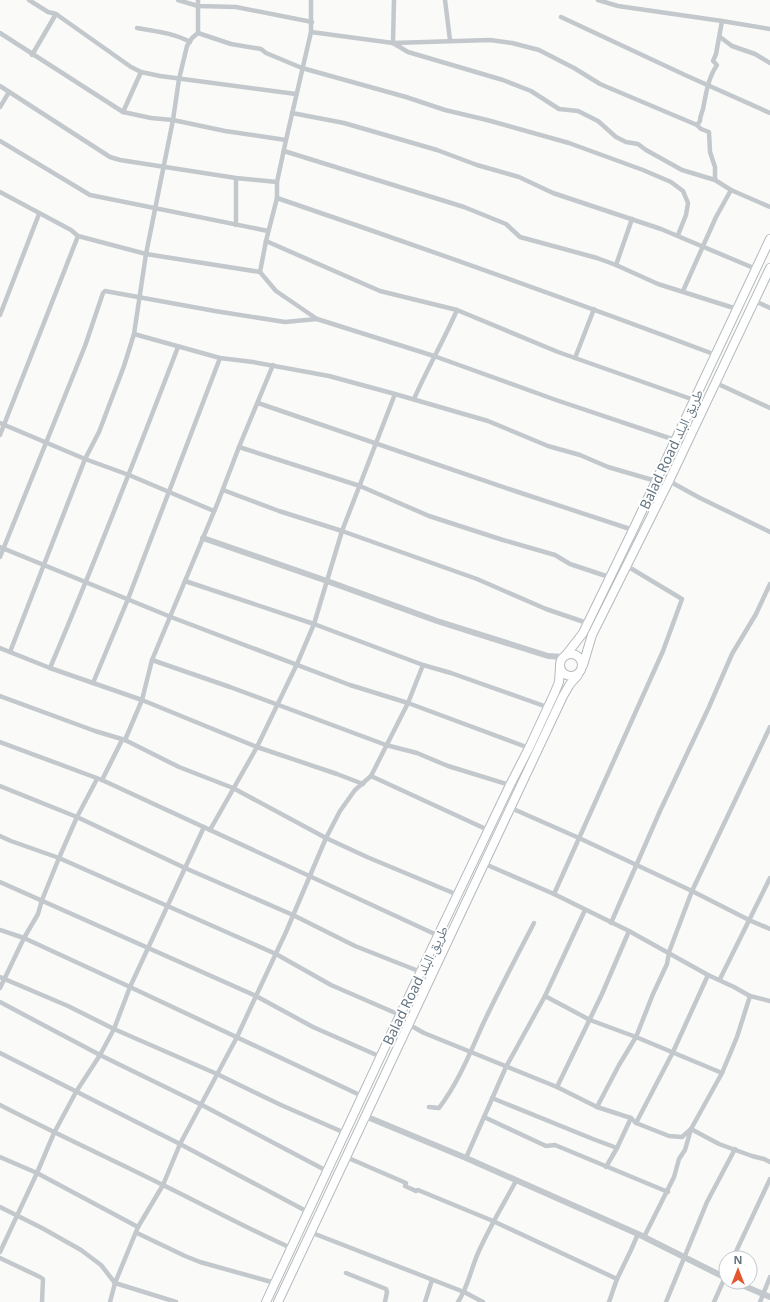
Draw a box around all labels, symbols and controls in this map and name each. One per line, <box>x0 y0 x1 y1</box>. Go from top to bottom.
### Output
street label: Balad Road طريق البلد <box>635 386 708 513</box>
street label: Balad Road طريق البلد <box>378 922 453 1048</box>
north arrow <box>718 1250 758 1290</box>
text: N <box>734 1252 742 1267</box>

